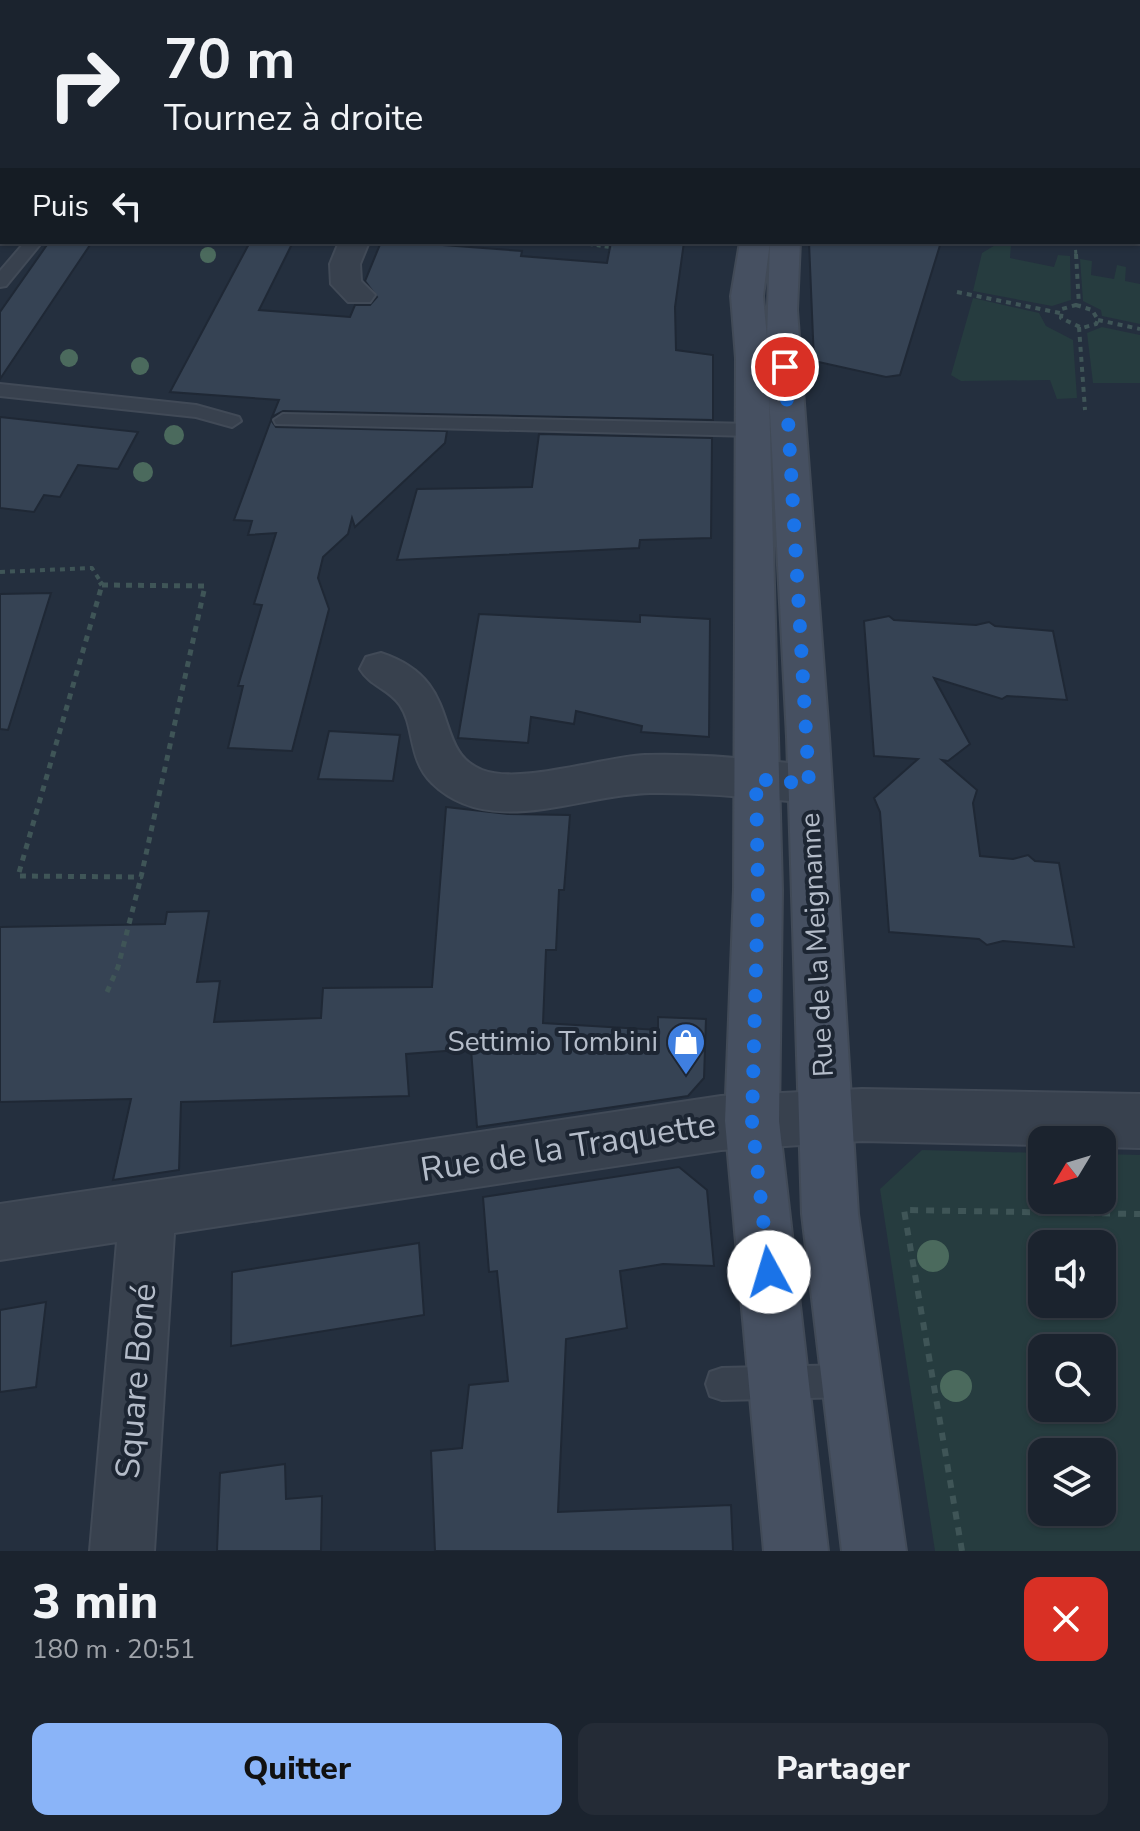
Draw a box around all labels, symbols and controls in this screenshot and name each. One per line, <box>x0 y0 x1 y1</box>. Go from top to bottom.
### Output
text: 70 m <box>164 21 295 98</box>
icon: right <box>32 32 136 136</box>
text: Tournez à droite <box>164 94 423 143</box>
icon: left <box>105 184 149 228</box>
text: Puis <box>32 186 89 227</box>
pin <box>751 333 819 401</box>
icon: arrive <box>763 345 807 389</box>
street label: Rue de la Meignanne <box>791 812 843 1078</box>
shop icon: Settimio Tombini <box>665 1021 707 1076</box>
place label: Settimio Tombini <box>447 1023 658 1061</box>
street label: Rue de la Traquette <box>417 1101 719 1193</box>
north arrow <box>1028 1126 1116 1214</box>
map controls <box>1028 1126 1116 1526</box>
position arrow <box>727 1230 811 1314</box>
button: sound <box>1028 1230 1116 1318</box>
street label: Square Boné <box>105 1281 167 1481</box>
button: search <box>1028 1334 1116 1422</box>
button: layers <box>1028 1438 1116 1526</box>
text: 3 min <box>32 1569 158 1635</box>
button: close <box>1024 1577 1108 1661</box>
text: 180 m · 20:51 <box>32 1632 195 1667</box>
button: Quitter <box>32 1723 562 1815</box>
button: Partager <box>578 1723 1108 1815</box>

